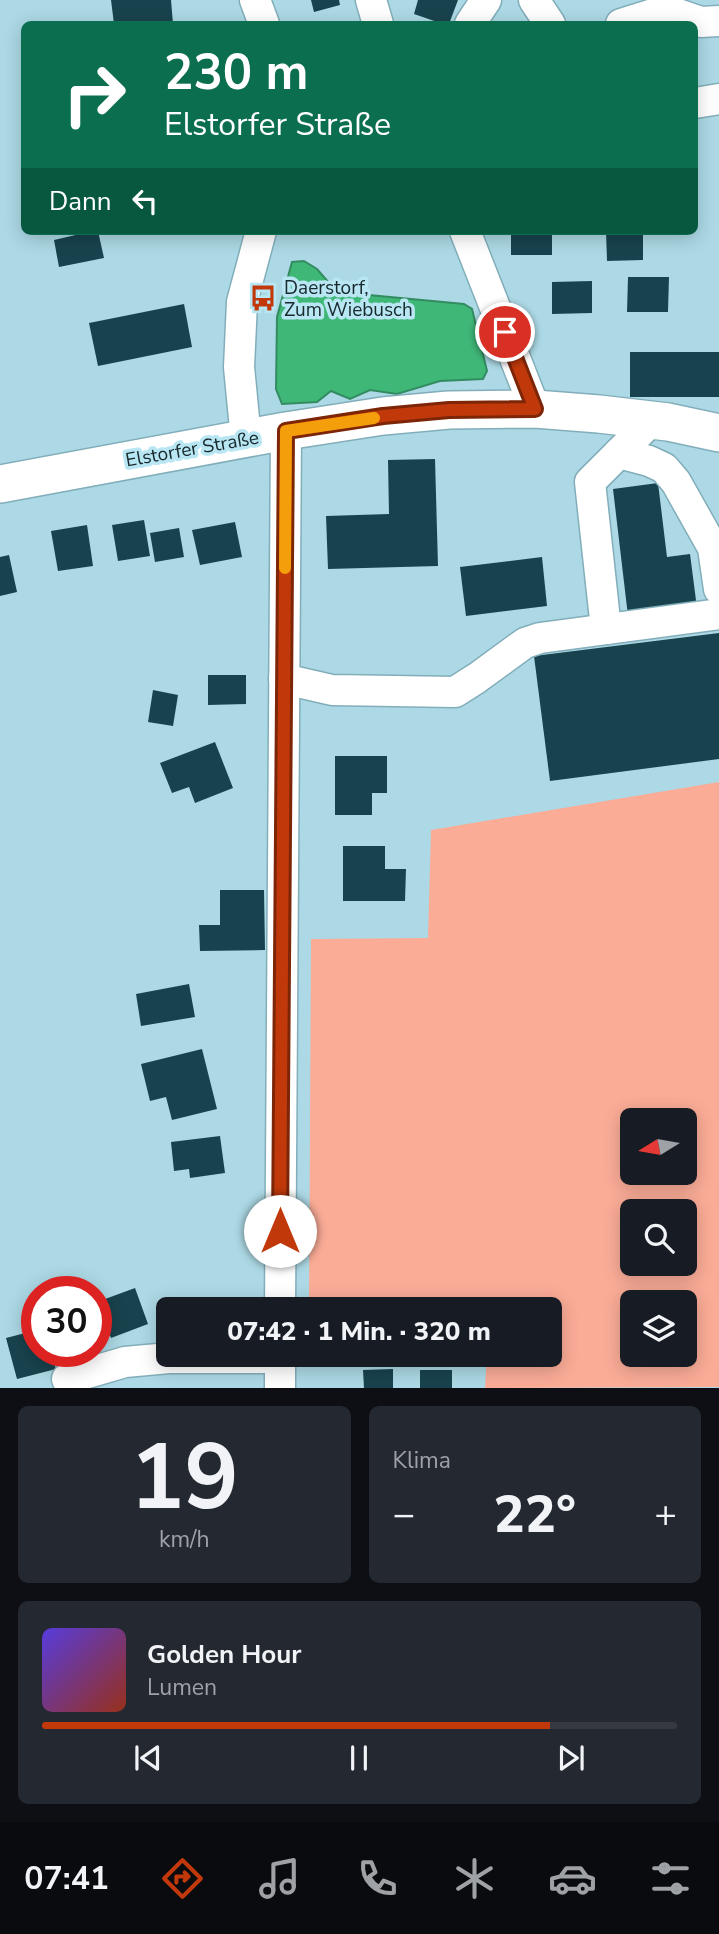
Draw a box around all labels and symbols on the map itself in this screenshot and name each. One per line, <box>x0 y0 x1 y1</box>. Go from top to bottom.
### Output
place label: Daerstorf, Zum Wiebusch <box>284 275 413 323</box>
bus stop icon: Daerstorf, Zum Wiebusch <box>248 283 278 313</box>
pin <box>475 302 535 362</box>
street label: Elstorfer Straße <box>124 424 261 473</box>
north arrow <box>620 1108 696 1185</box>
position arrow <box>243 1194 317 1268</box>
speed limit sign: 30 <box>21 1276 112 1367</box>

